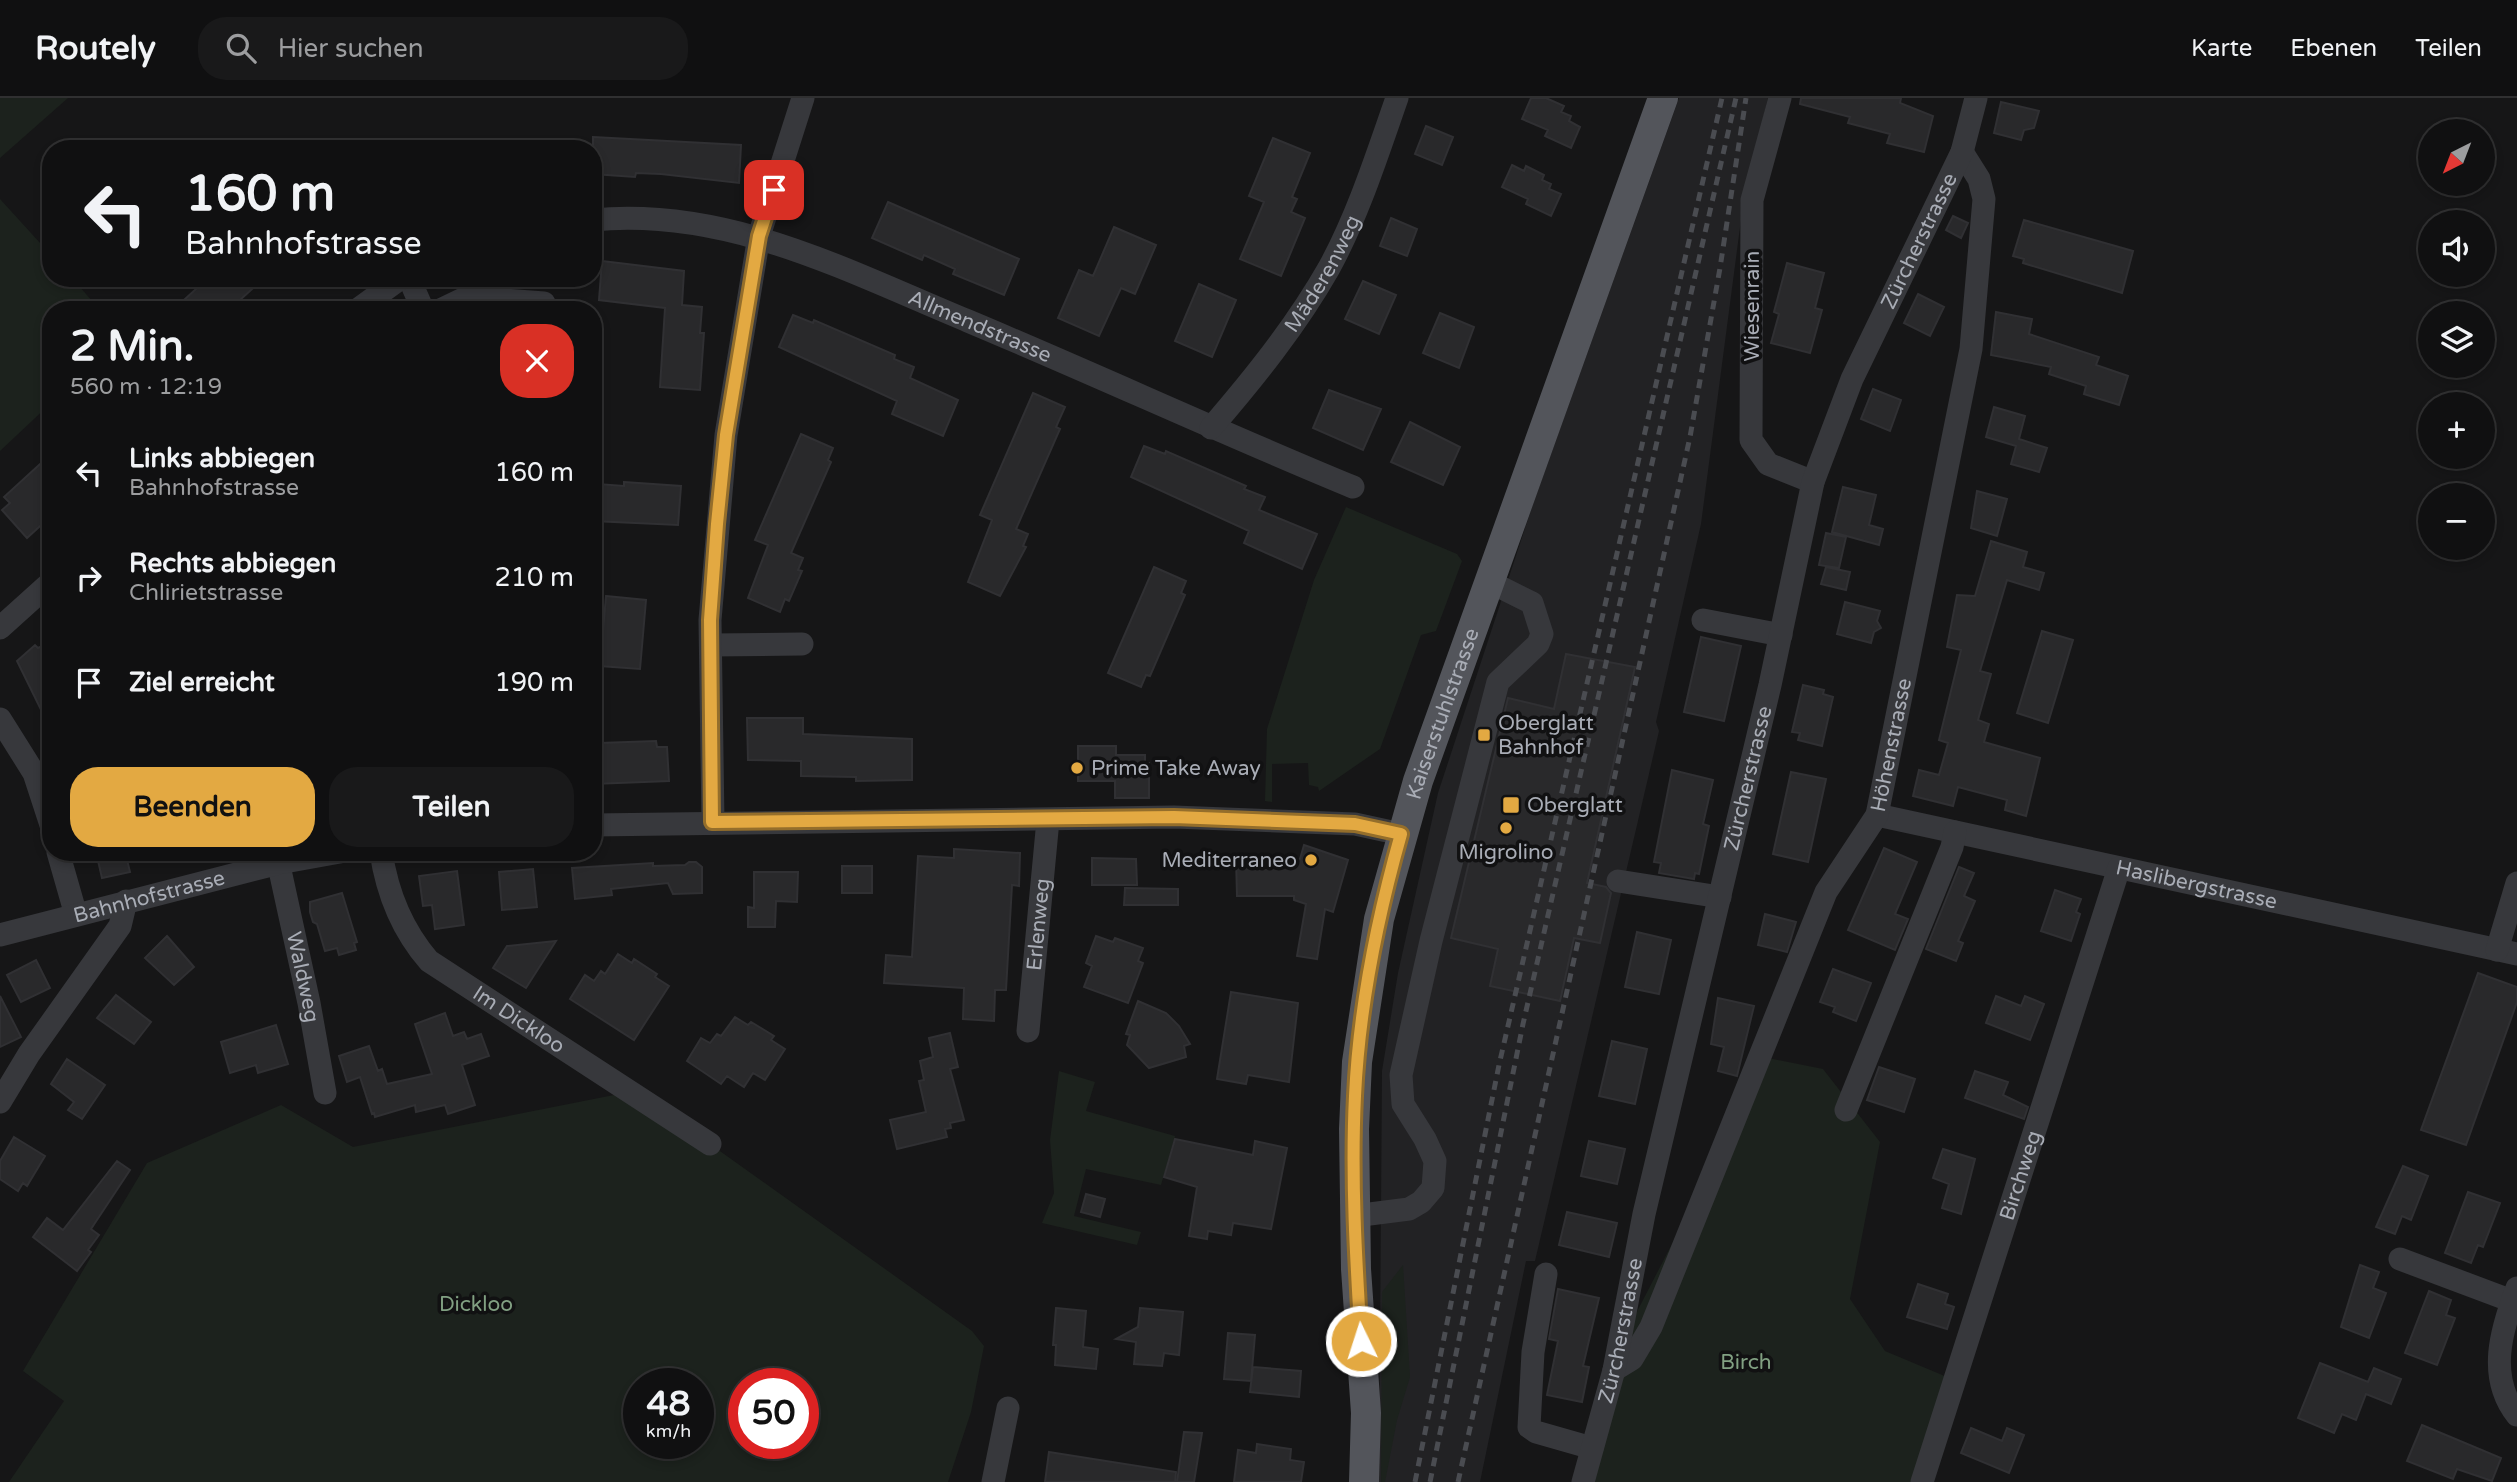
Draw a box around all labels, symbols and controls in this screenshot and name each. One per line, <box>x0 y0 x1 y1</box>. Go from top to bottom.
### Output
search box <box>198 17 688 80</box>
text: Routely <box>35 29 156 68</box>
icon: search <box>222 29 260 67</box>
text: Hier suchen <box>278 33 424 64</box>
text: Karte <box>2191 34 2252 63</box>
text: Ebenen <box>2290 34 2377 63</box>
text: Teilen <box>2415 34 2482 63</box>
north arrow <box>2418 119 2496 196</box>
map controls <box>2418 119 2495 560</box>
pin <box>744 160 804 220</box>
text: 160 m <box>185 165 335 224</box>
icon: left <box>70 168 161 259</box>
street label: Zürcherstrasse <box>1875 169 1962 313</box>
icon: arrive <box>755 171 793 209</box>
button: sound <box>2418 210 2495 287</box>
street label: Mäderenweg <box>1279 211 1365 337</box>
text: Bahnhofstrasse <box>185 225 422 263</box>
street label: Wiesenrain <box>1740 251 1765 361</box>
street label: Allmendstrasse <box>905 285 1056 368</box>
button: layers <box>2418 301 2495 378</box>
text: 2 Min. <box>70 321 194 372</box>
button: close <box>500 324 574 398</box>
text: 560 m · 12:19 <box>70 373 222 401</box>
button: + <box>2418 392 2495 469</box>
text: Links abbiegen <box>129 443 315 474</box>
icon: left <box>70 454 108 492</box>
text: 160 m <box>494 457 574 488</box>
text: Bahnhofstrasse <box>129 474 299 502</box>
button: − <box>2418 483 2495 560</box>
text: Rechts abbiegen <box>129 548 336 579</box>
icon: right <box>70 559 108 597</box>
text: 210 m <box>494 562 574 593</box>
text: Chlirietstrasse <box>129 579 283 607</box>
street label: Kaiserstuhlstrasse <box>1401 625 1484 802</box>
icon: arrive <box>70 664 108 702</box>
text: Ziel erreicht <box>129 667 275 698</box>
text: 190 m <box>494 667 574 698</box>
street label: Höhenstrasse <box>1865 676 1917 814</box>
street label: Zürcherstrasse <box>1718 703 1777 853</box>
place label: Oberglatt Bahnhof <box>1498 711 1594 760</box>
marker: Oberglatt Bahnhof <box>1476 727 1492 743</box>
place label: Prime Take Away <box>1091 756 1261 781</box>
marker: Prime Take Away <box>1069 760 1085 776</box>
button: Beenden <box>70 767 315 847</box>
button: Teilen <box>329 767 574 847</box>
place label: Oberglatt <box>1527 793 1623 818</box>
marker: Oberglatt <box>1501 795 1521 815</box>
marker: Migrolino <box>1498 820 1514 836</box>
place label: Migrolino <box>1458 840 1554 865</box>
place label: Mediterraneo <box>1162 848 1297 873</box>
marker: Mediterraneo <box>1303 852 1319 868</box>
street label: Haslibergstrasse <box>2114 855 2280 914</box>
street label: Bahnhofstrasse <box>71 865 228 928</box>
street label: Erlenweg <box>1021 877 1055 972</box>
street label: Waldweg <box>281 929 325 1025</box>
street label: Im Dickloo <box>468 981 570 1059</box>
street label: Birchweg <box>1994 1127 2046 1223</box>
street label: Zürcherstrasse <box>1593 1256 1648 1406</box>
park label: Dickloo <box>439 1292 513 1317</box>
position arrow <box>1324 1304 1398 1378</box>
park label: Birch <box>1720 1350 1772 1375</box>
speed limit sign: 50 <box>728 1368 819 1459</box>
text: 48 <box>647 1383 690 1425</box>
text: km/h <box>646 1420 691 1442</box>

